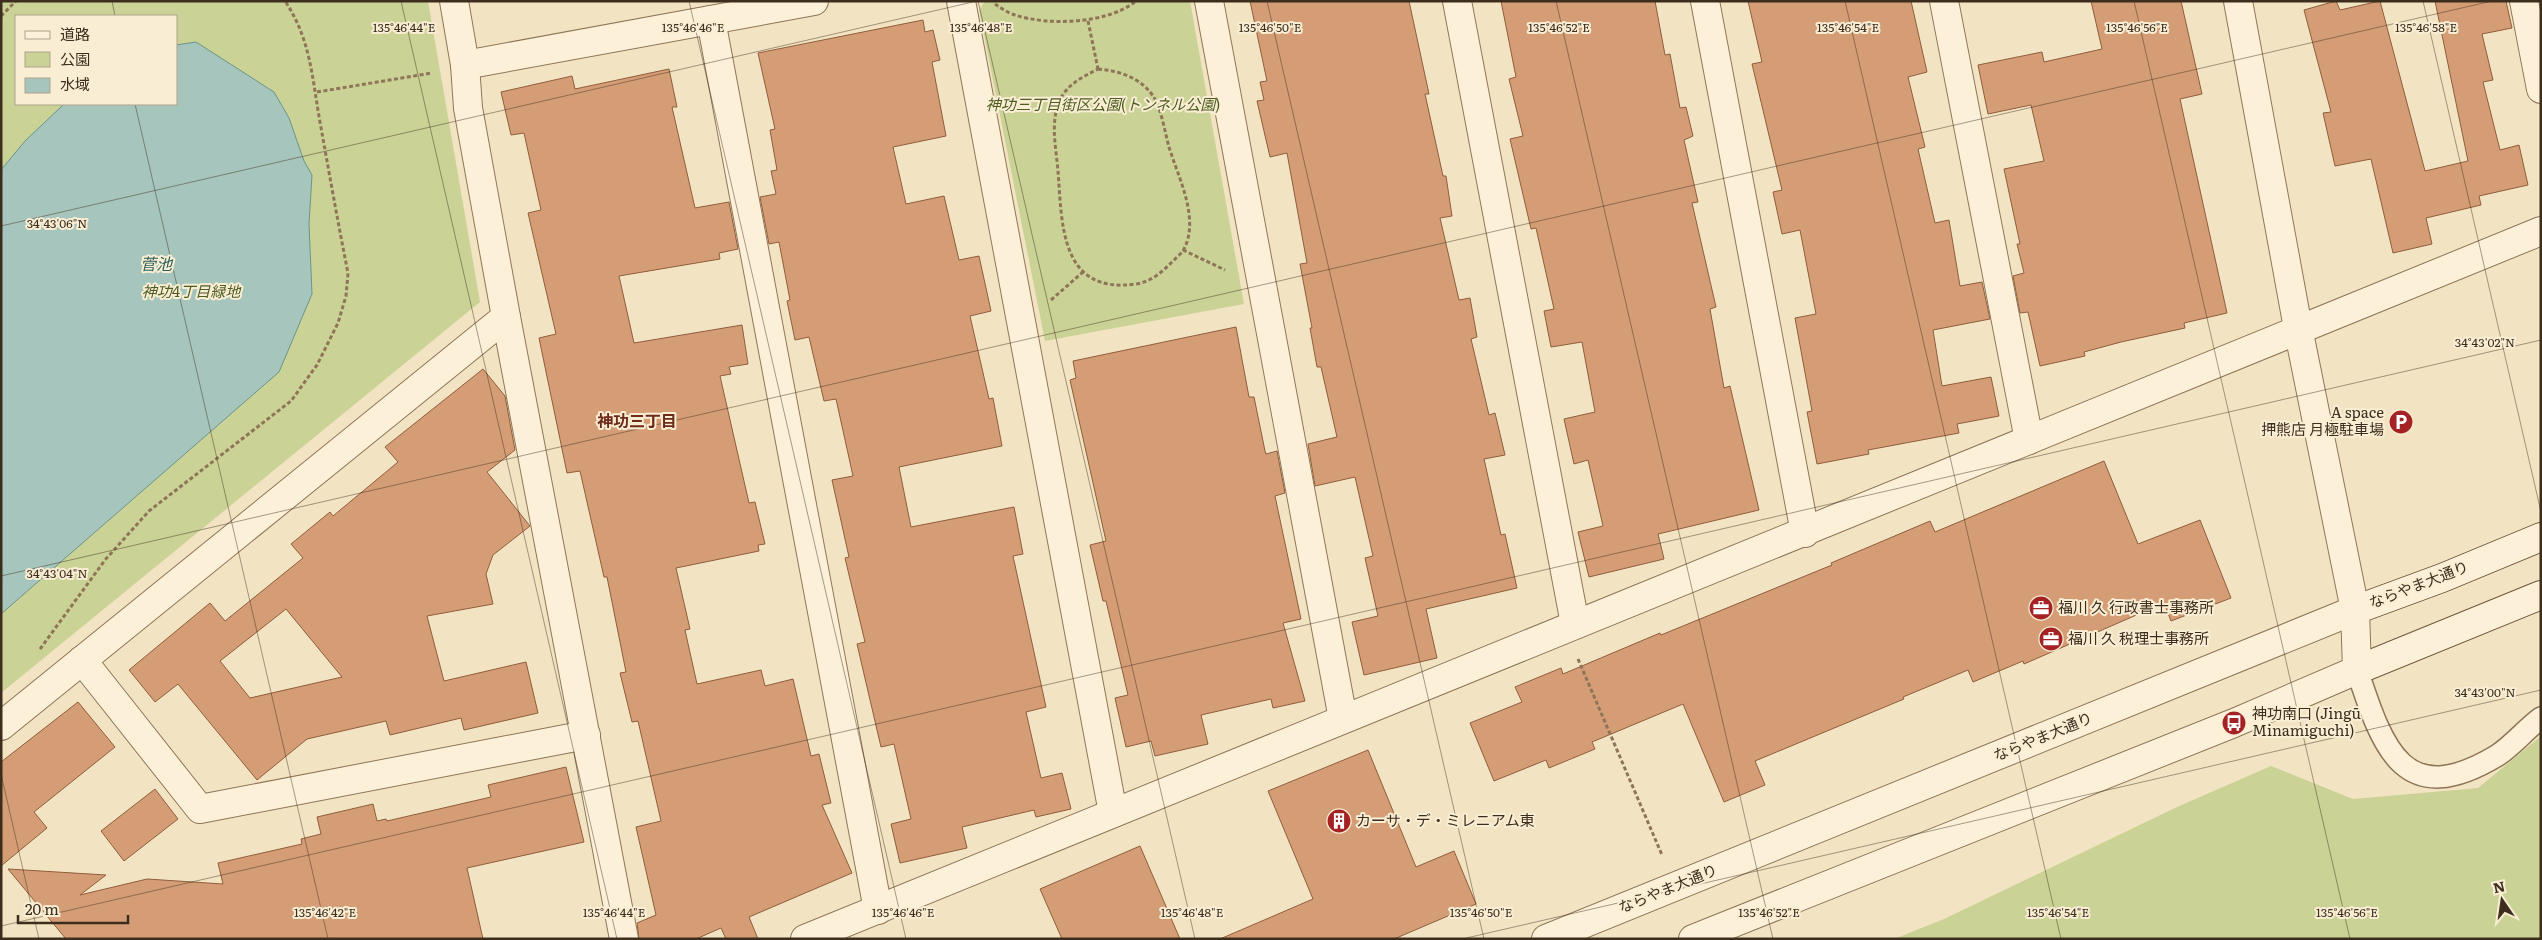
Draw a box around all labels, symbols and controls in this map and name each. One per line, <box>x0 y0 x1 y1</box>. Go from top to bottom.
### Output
legend <box>15 15 178 105</box>
text: 135°46'44"E <box>373 18 436 36</box>
text: 135°46'46"E <box>662 18 725 36</box>
text: 135°46'48"E <box>950 18 1013 36</box>
text: 135°46'50"E <box>1239 18 1302 36</box>
text: 135°46'52"E <box>1528 18 1590 36</box>
text: 135°46'54"E <box>1817 18 1879 36</box>
text: 135°46'56"E <box>2106 18 2168 36</box>
text: 135°46'58"E <box>2395 18 2457 36</box>
text: 道路 <box>60 22 90 45</box>
text: 公園 <box>60 47 90 70</box>
text: 水域 <box>60 72 90 95</box>
park label: 神功三丁目街区公園(トンネル公園) <box>986 92 1220 115</box>
text: 34°43'06"N <box>27 214 87 232</box>
water label: 菅池 <box>140 251 174 275</box>
park label: 神功4丁目緑地 <box>142 279 242 302</box>
text: 34°43'02"N <box>2455 333 2515 351</box>
place label: A space 押熊店 月極駐車場 <box>2261 400 2384 440</box>
district label: 神功三丁目 <box>597 408 677 432</box>
parking icon: A space 押熊店 月極駐車場 <box>2388 409 2414 435</box>
street label: ならやま大通り <box>2365 554 2472 613</box>
text: 34°43'04"N <box>27 564 87 582</box>
office icon: 福川 久 行政書士事務所 <box>2028 595 2054 621</box>
place label: 福川 久 行政書士事務所 <box>2058 595 2214 618</box>
office icon: 福川 久 税理士事務所 <box>2038 626 2064 652</box>
place label: 福川 久 税理士事務所 <box>2068 626 2209 649</box>
text: 34°43'00"N <box>2454 683 2516 701</box>
place label: 神功南口 (Jingū Minamiguchi) <box>2252 701 2362 741</box>
street label: ならやま大通り <box>1989 705 2095 766</box>
bus stop icon: 神功南口 (Jingū Minamiguchi) <box>2221 710 2247 736</box>
building icon: カーサ・デ・ミレニアム東 <box>1326 808 1352 834</box>
place label: カーサ・デ・ミレニアム東 <box>1356 808 1535 831</box>
street label: ならやま大通り <box>1614 857 1720 918</box>
north arrow <box>2477 875 2527 925</box>
text: N <box>2491 875 2507 897</box>
scale bar <box>18 892 128 924</box>
text: 20 m <box>25 897 59 920</box>
text: 135°46'42"E <box>294 903 356 921</box>
text: 135°46'44"E <box>583 903 646 921</box>
text: 135°46'46"E <box>872 903 935 921</box>
text: 135°46'48"E <box>1161 903 1224 921</box>
text: 135°46'50"E <box>1450 903 1513 921</box>
text: 135°46'52"E <box>1738 903 1800 921</box>
text: 135°46'54"E <box>2027 903 2089 921</box>
text: 135°46'56"E <box>2316 903 2378 921</box>

